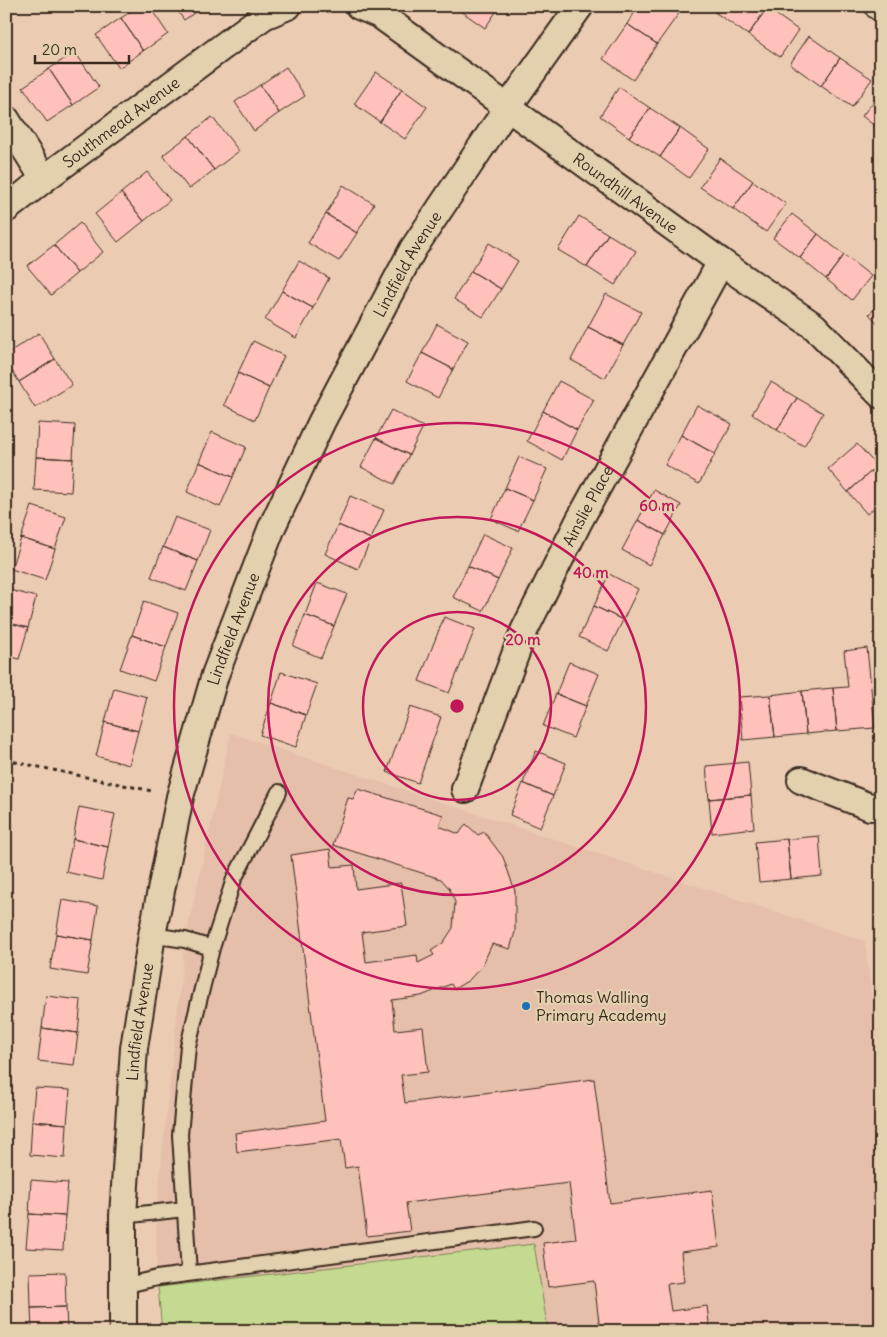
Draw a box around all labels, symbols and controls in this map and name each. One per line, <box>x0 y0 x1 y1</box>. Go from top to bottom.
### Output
scale bar <box>35 32 129 64</box>
text: 20 m <box>42 40 77 59</box>
street label: Southmead Avenue <box>58 72 183 172</box>
street label: Roundhill Avenue <box>569 148 682 237</box>
street label: Lindfield Avenue <box>369 207 446 320</box>
street label: Ainslie Place <box>558 462 617 550</box>
text: 60 m <box>639 496 675 515</box>
text: 40 m <box>573 563 609 582</box>
street label: Lindfield Avenue <box>203 570 263 687</box>
text: 20 m <box>506 630 540 649</box>
centre of rings <box>448 697 466 715</box>
street label: Lindfield Avenue <box>122 961 157 1081</box>
place label: Thomas Walling Primary Academy <box>536 987 667 1025</box>
marker: Thomas Walling Primary Academy <box>520 1000 532 1012</box>

